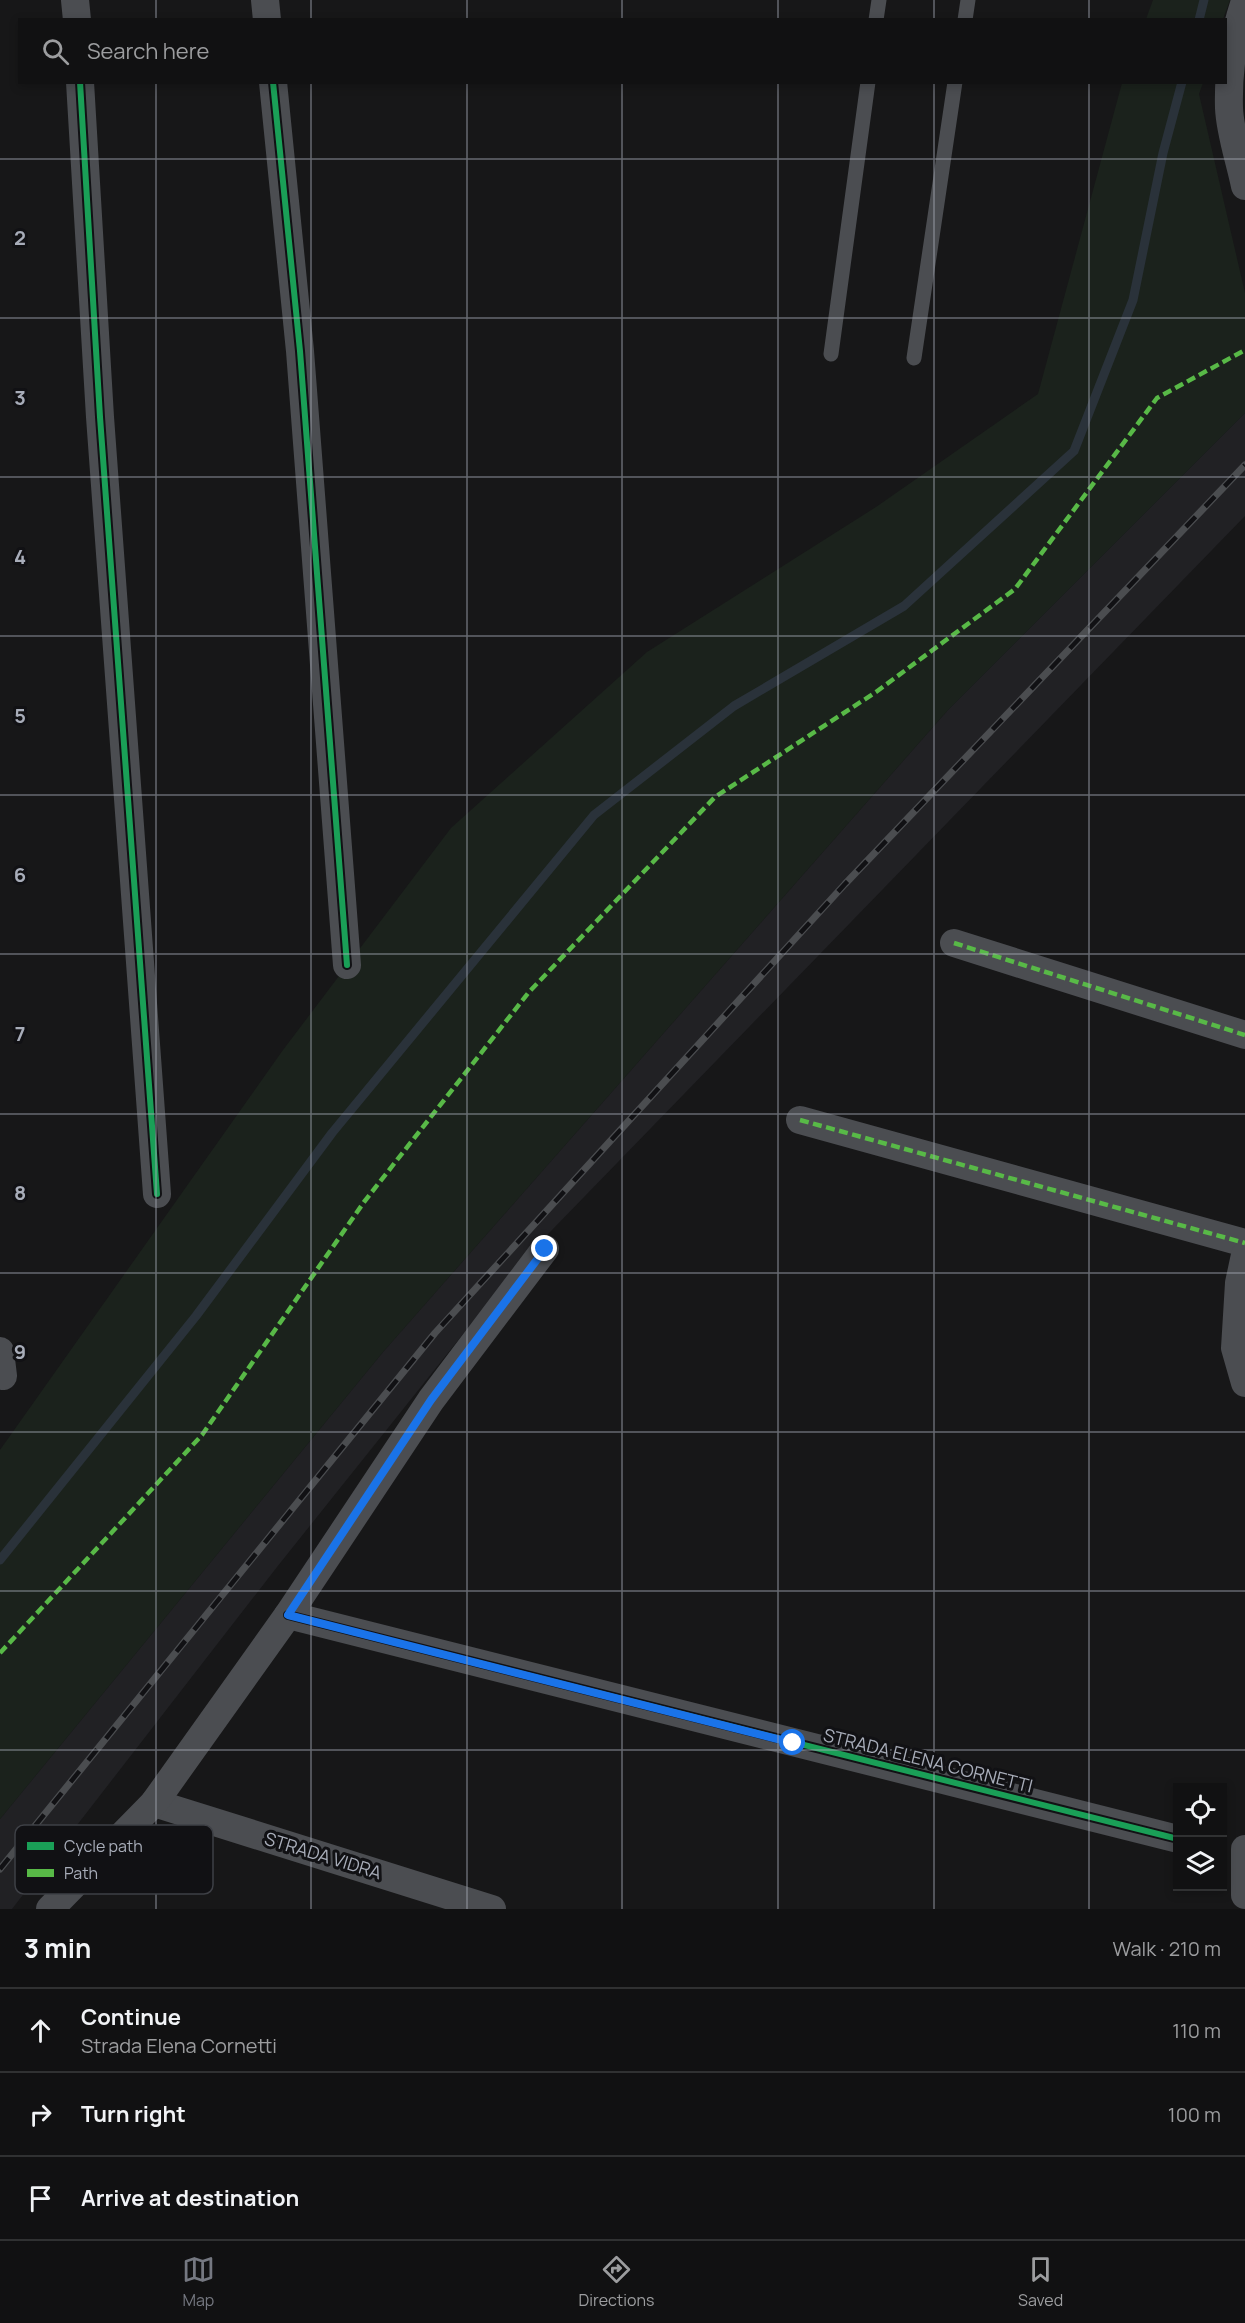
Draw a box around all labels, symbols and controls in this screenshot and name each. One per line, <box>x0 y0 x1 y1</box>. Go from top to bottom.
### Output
search box <box>18 18 1227 84</box>
icon: search <box>39 35 72 68</box>
text: Search here <box>87 36 209 66</box>
text: 2 <box>14 224 26 251</box>
text: 3 <box>14 384 26 411</box>
text: 4 <box>14 543 26 570</box>
text: 5 <box>14 702 26 729</box>
text: 6 <box>14 861 26 888</box>
text: 7 <box>15 1020 25 1047</box>
text: 8 <box>14 1179 26 1206</box>
route end <box>531 1235 557 1261</box>
text: 9 <box>14 1338 26 1365</box>
street label: STRADA ELENA CORNETTI <box>821 1722 1035 1798</box>
route start <box>779 1729 805 1755</box>
map controls <box>1173 1783 1227 1891</box>
button: locate <box>1173 1783 1227 1837</box>
legend <box>15 1825 213 1894</box>
street label: STRADA VIDRA <box>262 1826 385 1884</box>
text: Cycle path <box>64 1835 143 1857</box>
button: layers <box>1173 1837 1227 1891</box>
text: Path <box>64 1862 98 1884</box>
text: 3 min <box>24 1930 91 1966</box>
text: Walk · 210 m <box>1113 1935 1221 1962</box>
text: Continue <box>81 2002 181 2032</box>
icon: ahead <box>24 2014 57 2047</box>
text: 110 m <box>1172 2017 1221 2044</box>
text: Strada Elena Cornetti <box>81 2032 277 2059</box>
icon: right <box>24 2098 57 2131</box>
text: Turn right <box>81 2099 186 2129</box>
text: 100 m <box>1168 2101 1221 2128</box>
icon: arrive <box>24 2182 57 2215</box>
text: Arrive at destination <box>81 2183 299 2213</box>
tab: Map <box>182 2253 215 2311</box>
tab: Directions <box>579 2253 654 2311</box>
tab: Saved <box>1018 2253 1063 2311</box>

